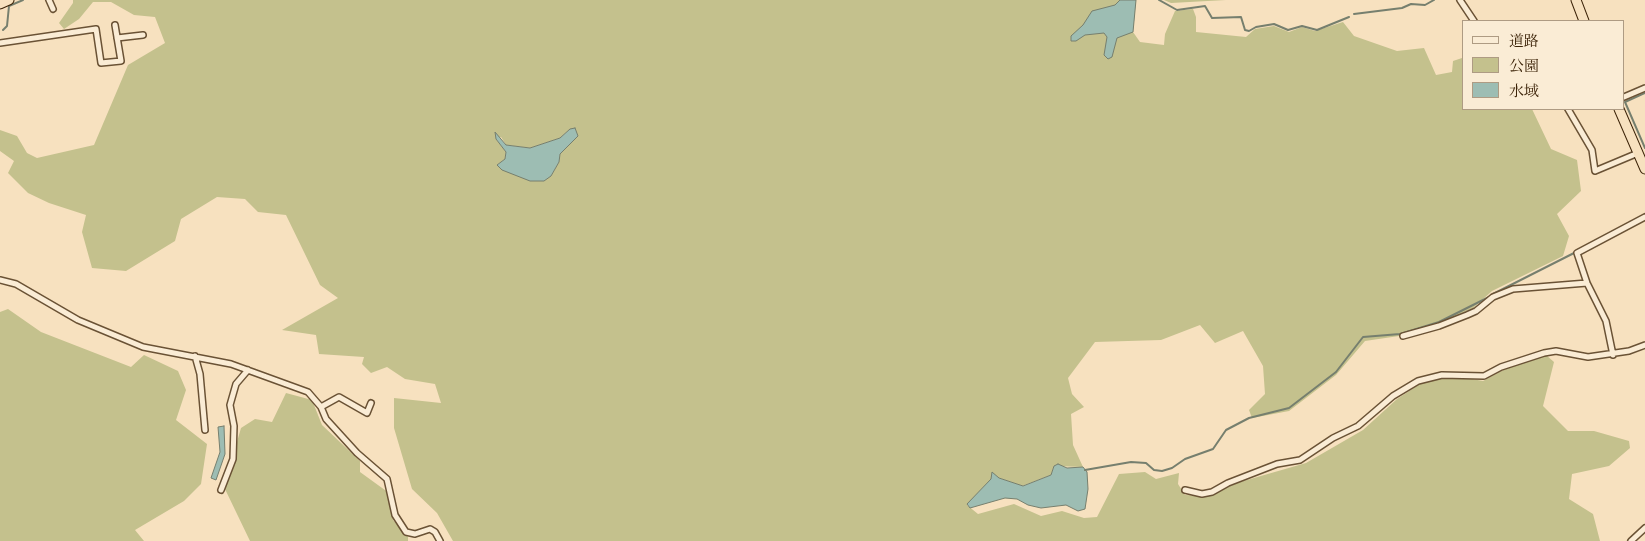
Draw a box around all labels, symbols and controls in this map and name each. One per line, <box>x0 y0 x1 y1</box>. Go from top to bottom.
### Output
legend <box>1462 20 1625 110</box>
text: 道路 <box>1509 31 1539 50</box>
text: 公園 <box>1509 56 1539 75</box>
text: 水域 <box>1509 81 1539 100</box>

